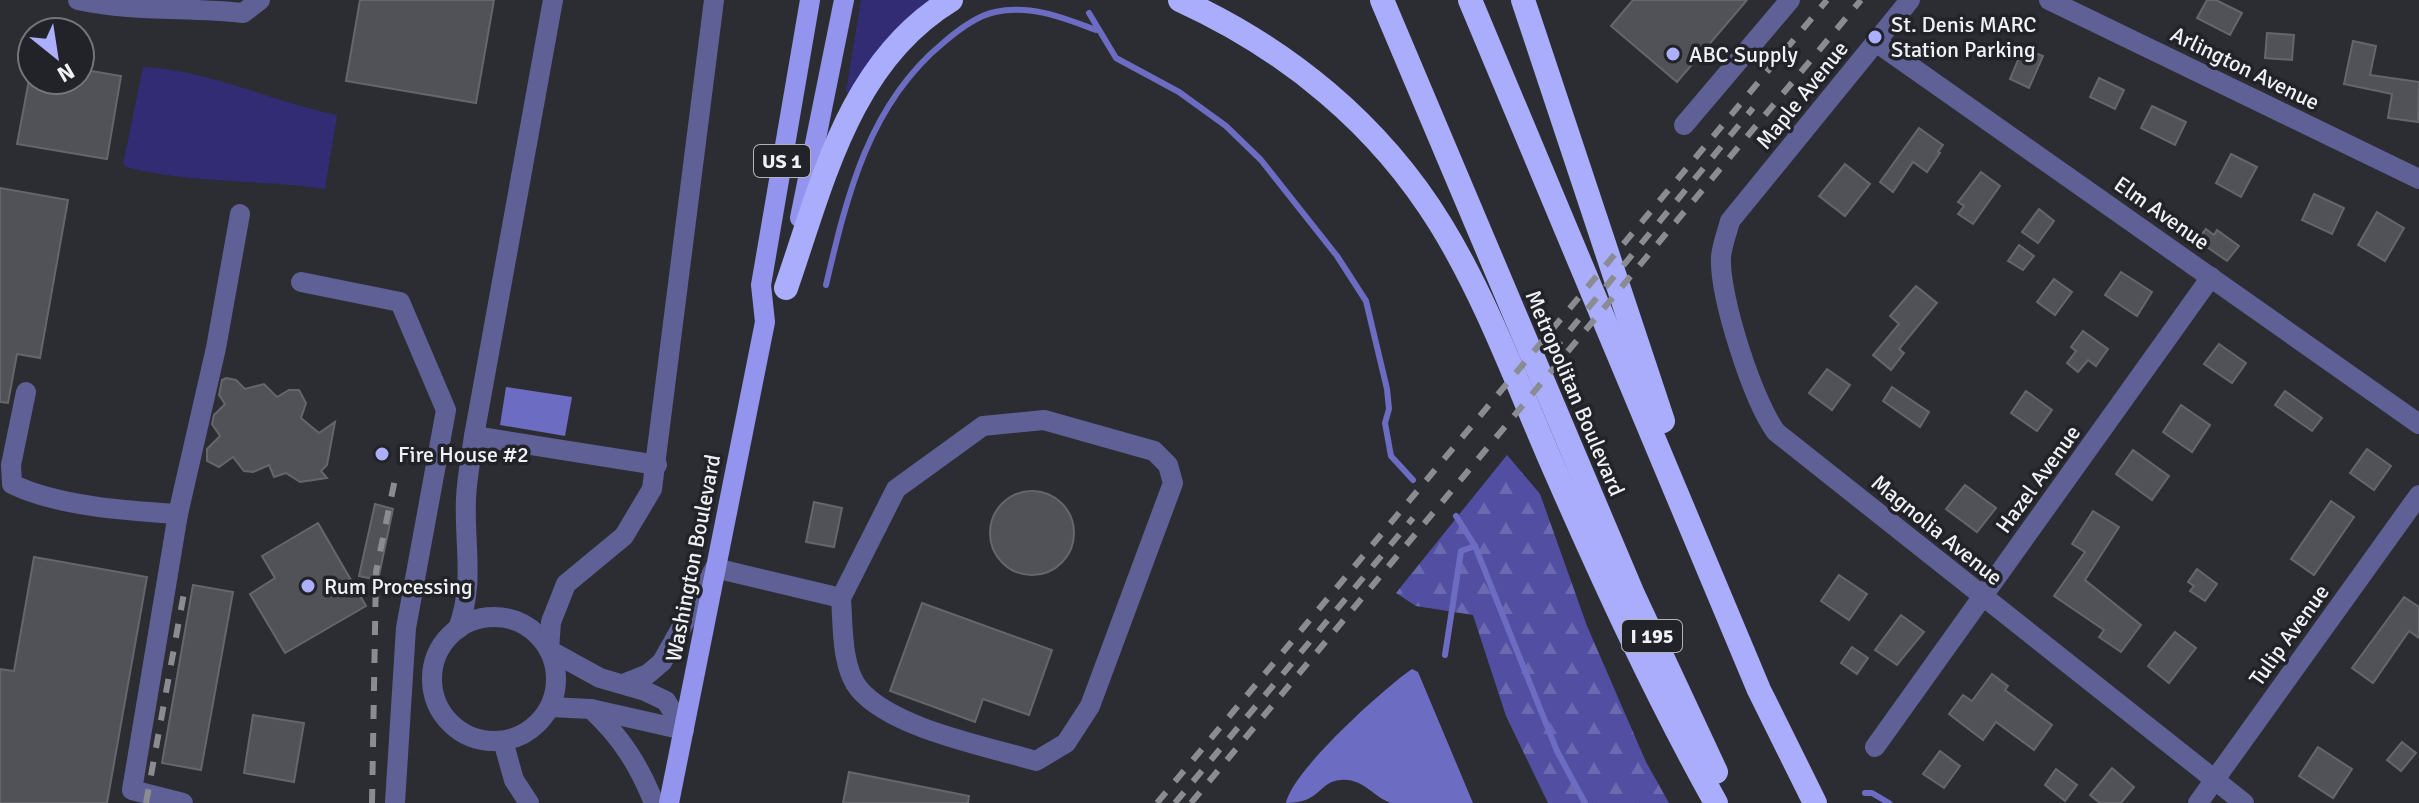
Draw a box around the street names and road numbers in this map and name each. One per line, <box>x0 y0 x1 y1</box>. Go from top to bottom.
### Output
street label: Arlington Avenue <box>2166 20 2324 116</box>
street label: Maple Avenue <box>1750 35 1854 155</box>
road number: US 1 <box>754 145 810 177</box>
street label: Elm Avenue <box>2109 170 2215 256</box>
street label: Metropolitan Boulevard <box>1519 286 1631 500</box>
street label: Hazel Avenue <box>1990 420 2086 538</box>
street label: Washington Boulevard <box>660 452 726 664</box>
street label: Magnolia Avenue <box>1866 469 2008 591</box>
street label: Tulip Avenue <box>2243 579 2335 691</box>
road number: I 195 <box>1622 620 1682 652</box>

